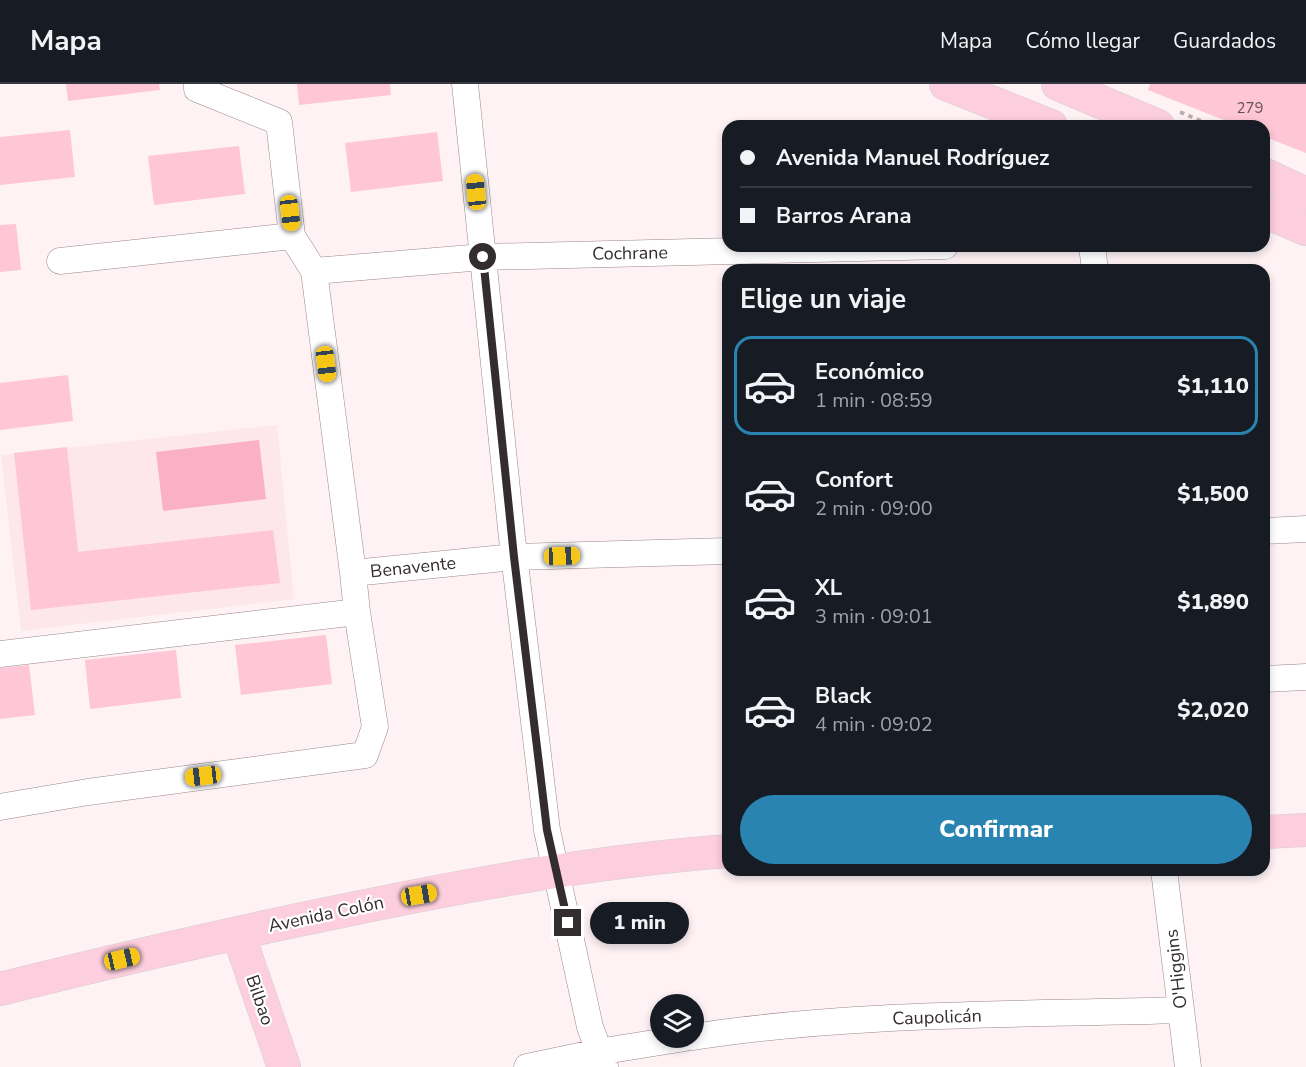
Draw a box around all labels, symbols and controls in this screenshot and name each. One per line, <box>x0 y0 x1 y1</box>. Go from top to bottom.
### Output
text: Mapa <box>30 22 102 60</box>
text: Mapa <box>940 27 992 55</box>
text: Cómo llegar <box>1025 27 1140 55</box>
text: Guardados <box>1173 27 1276 55</box>
house number: 279 <box>1236 98 1264 118</box>
text: Avenida Manuel Rodríguez <box>776 143 1049 173</box>
car <box>465 173 487 211</box>
car <box>279 194 301 232</box>
text: Barros Arana <box>776 201 911 231</box>
street label: Cochrane <box>592 240 668 266</box>
route start <box>469 243 496 270</box>
text: Elige un viaje <box>740 281 906 318</box>
car <box>315 345 337 383</box>
text: Económico <box>815 357 924 387</box>
icon: car <box>743 359 797 413</box>
text: $1,110 <box>1177 371 1249 401</box>
text: 1 min · 08:59 <box>815 387 933 414</box>
text: Confort <box>815 465 893 495</box>
icon: car <box>743 467 797 521</box>
text: $1,500 <box>1177 479 1249 509</box>
text: 2 min · 09:00 <box>815 495 933 522</box>
car <box>544 546 580 566</box>
street label: Benavente <box>369 551 457 583</box>
text: XL <box>815 573 842 603</box>
icon: car <box>743 575 797 629</box>
text: $1,890 <box>1177 587 1249 617</box>
text: 3 min · 09:01 <box>815 603 933 630</box>
text: Black <box>815 681 871 711</box>
icon: car <box>743 683 797 737</box>
text: $2,020 <box>1177 695 1249 725</box>
text: 4 min · 09:02 <box>815 711 933 738</box>
car <box>184 765 222 787</box>
button: Confirmar <box>740 795 1252 864</box>
car <box>400 883 438 907</box>
street label: Avenida Colón <box>266 890 386 938</box>
callout: 1 min <box>589 902 688 944</box>
route end <box>554 909 581 936</box>
text: 1 min <box>613 909 666 936</box>
street label: O'Higgins <box>1159 928 1193 1010</box>
car <box>102 946 142 972</box>
street label: Bilbao <box>240 972 280 1028</box>
map controls <box>650 994 704 1048</box>
button: layers <box>650 994 704 1048</box>
street label: Caupolicán <box>892 1003 982 1031</box>

